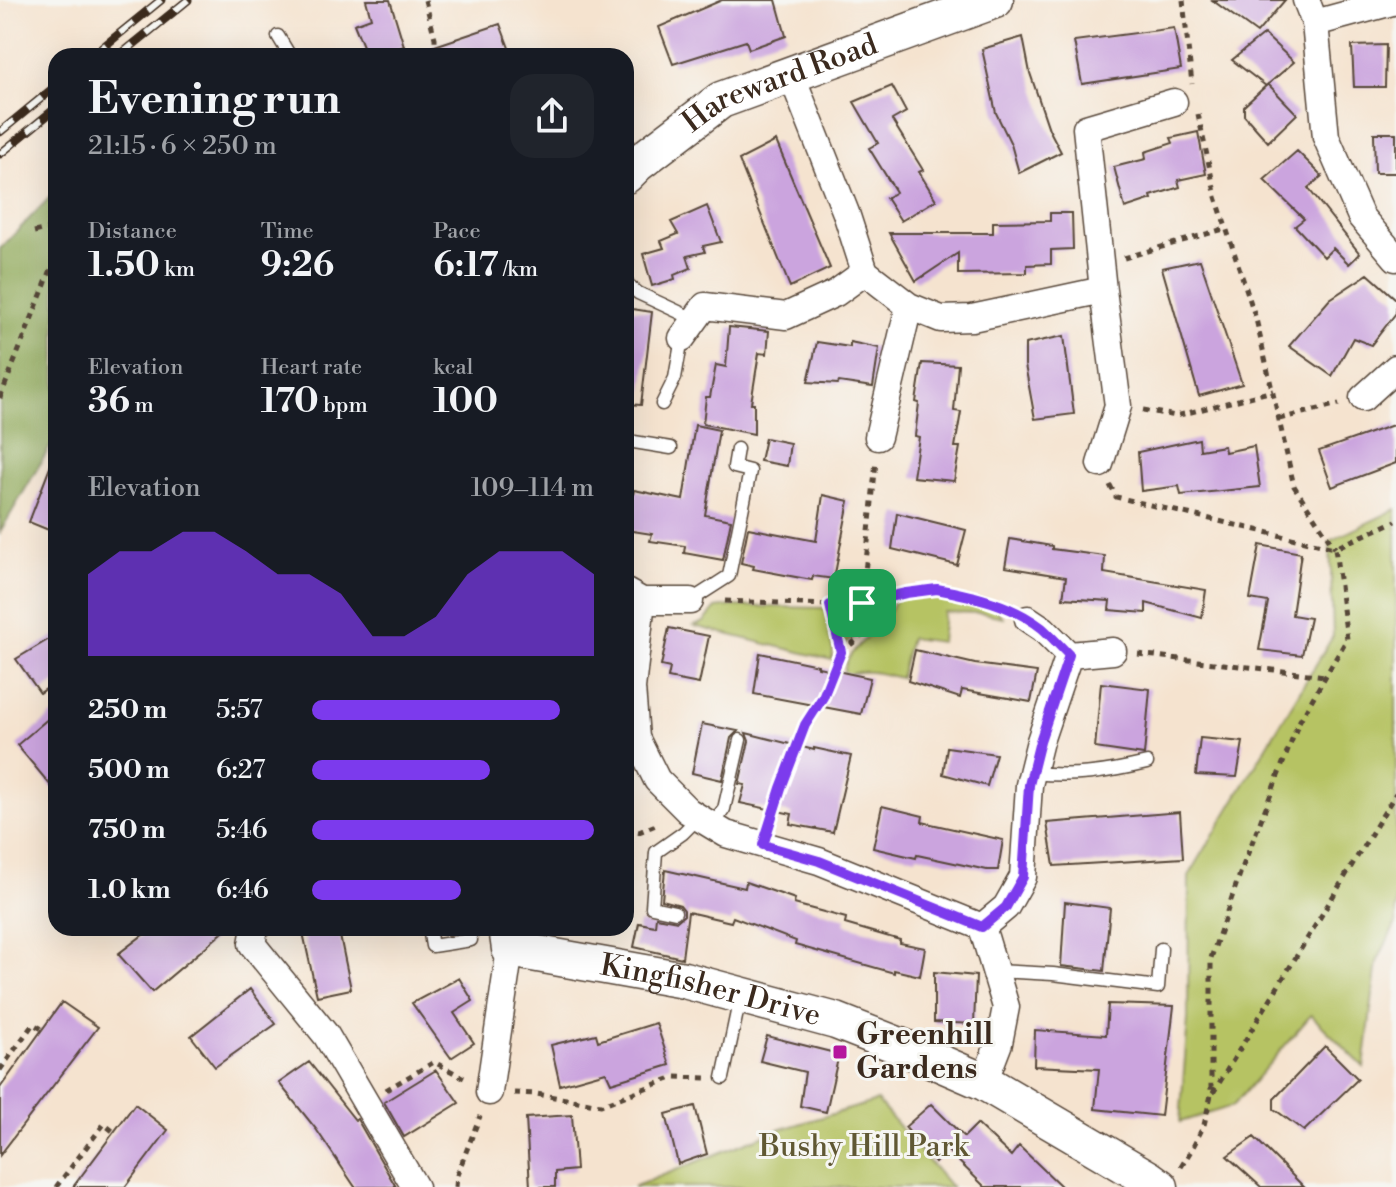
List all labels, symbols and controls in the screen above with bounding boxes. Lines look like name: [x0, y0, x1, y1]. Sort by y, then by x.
street label: Hareward Road: [675, 26, 883, 141]
text: Evening run: [88, 72, 341, 127]
button: share: [510, 74, 594, 158]
text: 21:15 · 6 × 250 m: [88, 130, 277, 162]
text: Distance: [88, 218, 177, 245]
text: Time: [261, 218, 314, 245]
text: Pace: [433, 218, 481, 245]
text: 1.50: [88, 245, 160, 287]
text: 9:26: [261, 245, 334, 287]
text: 6:17: [433, 245, 499, 287]
text: km: [160, 256, 195, 283]
text: /km: [499, 256, 538, 283]
text: Elevation: [88, 354, 183, 381]
text: Heart rate: [261, 354, 362, 381]
text: kcal: [433, 354, 473, 381]
text: 36: [88, 381, 130, 423]
text: 170: [261, 381, 319, 423]
text: 100: [433, 381, 498, 423]
text: m: [130, 392, 154, 419]
text: bpm: [319, 392, 368, 419]
text: Elevation: [88, 472, 201, 504]
text: 109–114 m: [471, 472, 594, 504]
pin: [828, 569, 896, 637]
icon: arrive: [840, 581, 884, 625]
text: 250 m: [88, 694, 167, 726]
text: 5:57: [216, 694, 263, 726]
text: 500 m: [88, 754, 170, 786]
text: 6:27: [216, 754, 265, 786]
text: 750 m: [88, 814, 166, 846]
text: 5:46: [216, 814, 267, 846]
text: 1.0 km: [88, 874, 171, 906]
text: 6:46: [216, 874, 269, 906]
street label: Kingfisher Drive: [597, 946, 825, 1035]
place label: Greenhill Gardens: [856, 1016, 993, 1088]
marker: Greenhill Gardens: [831, 1043, 849, 1061]
park label: Bushy Hill Park: [758, 1128, 970, 1166]

